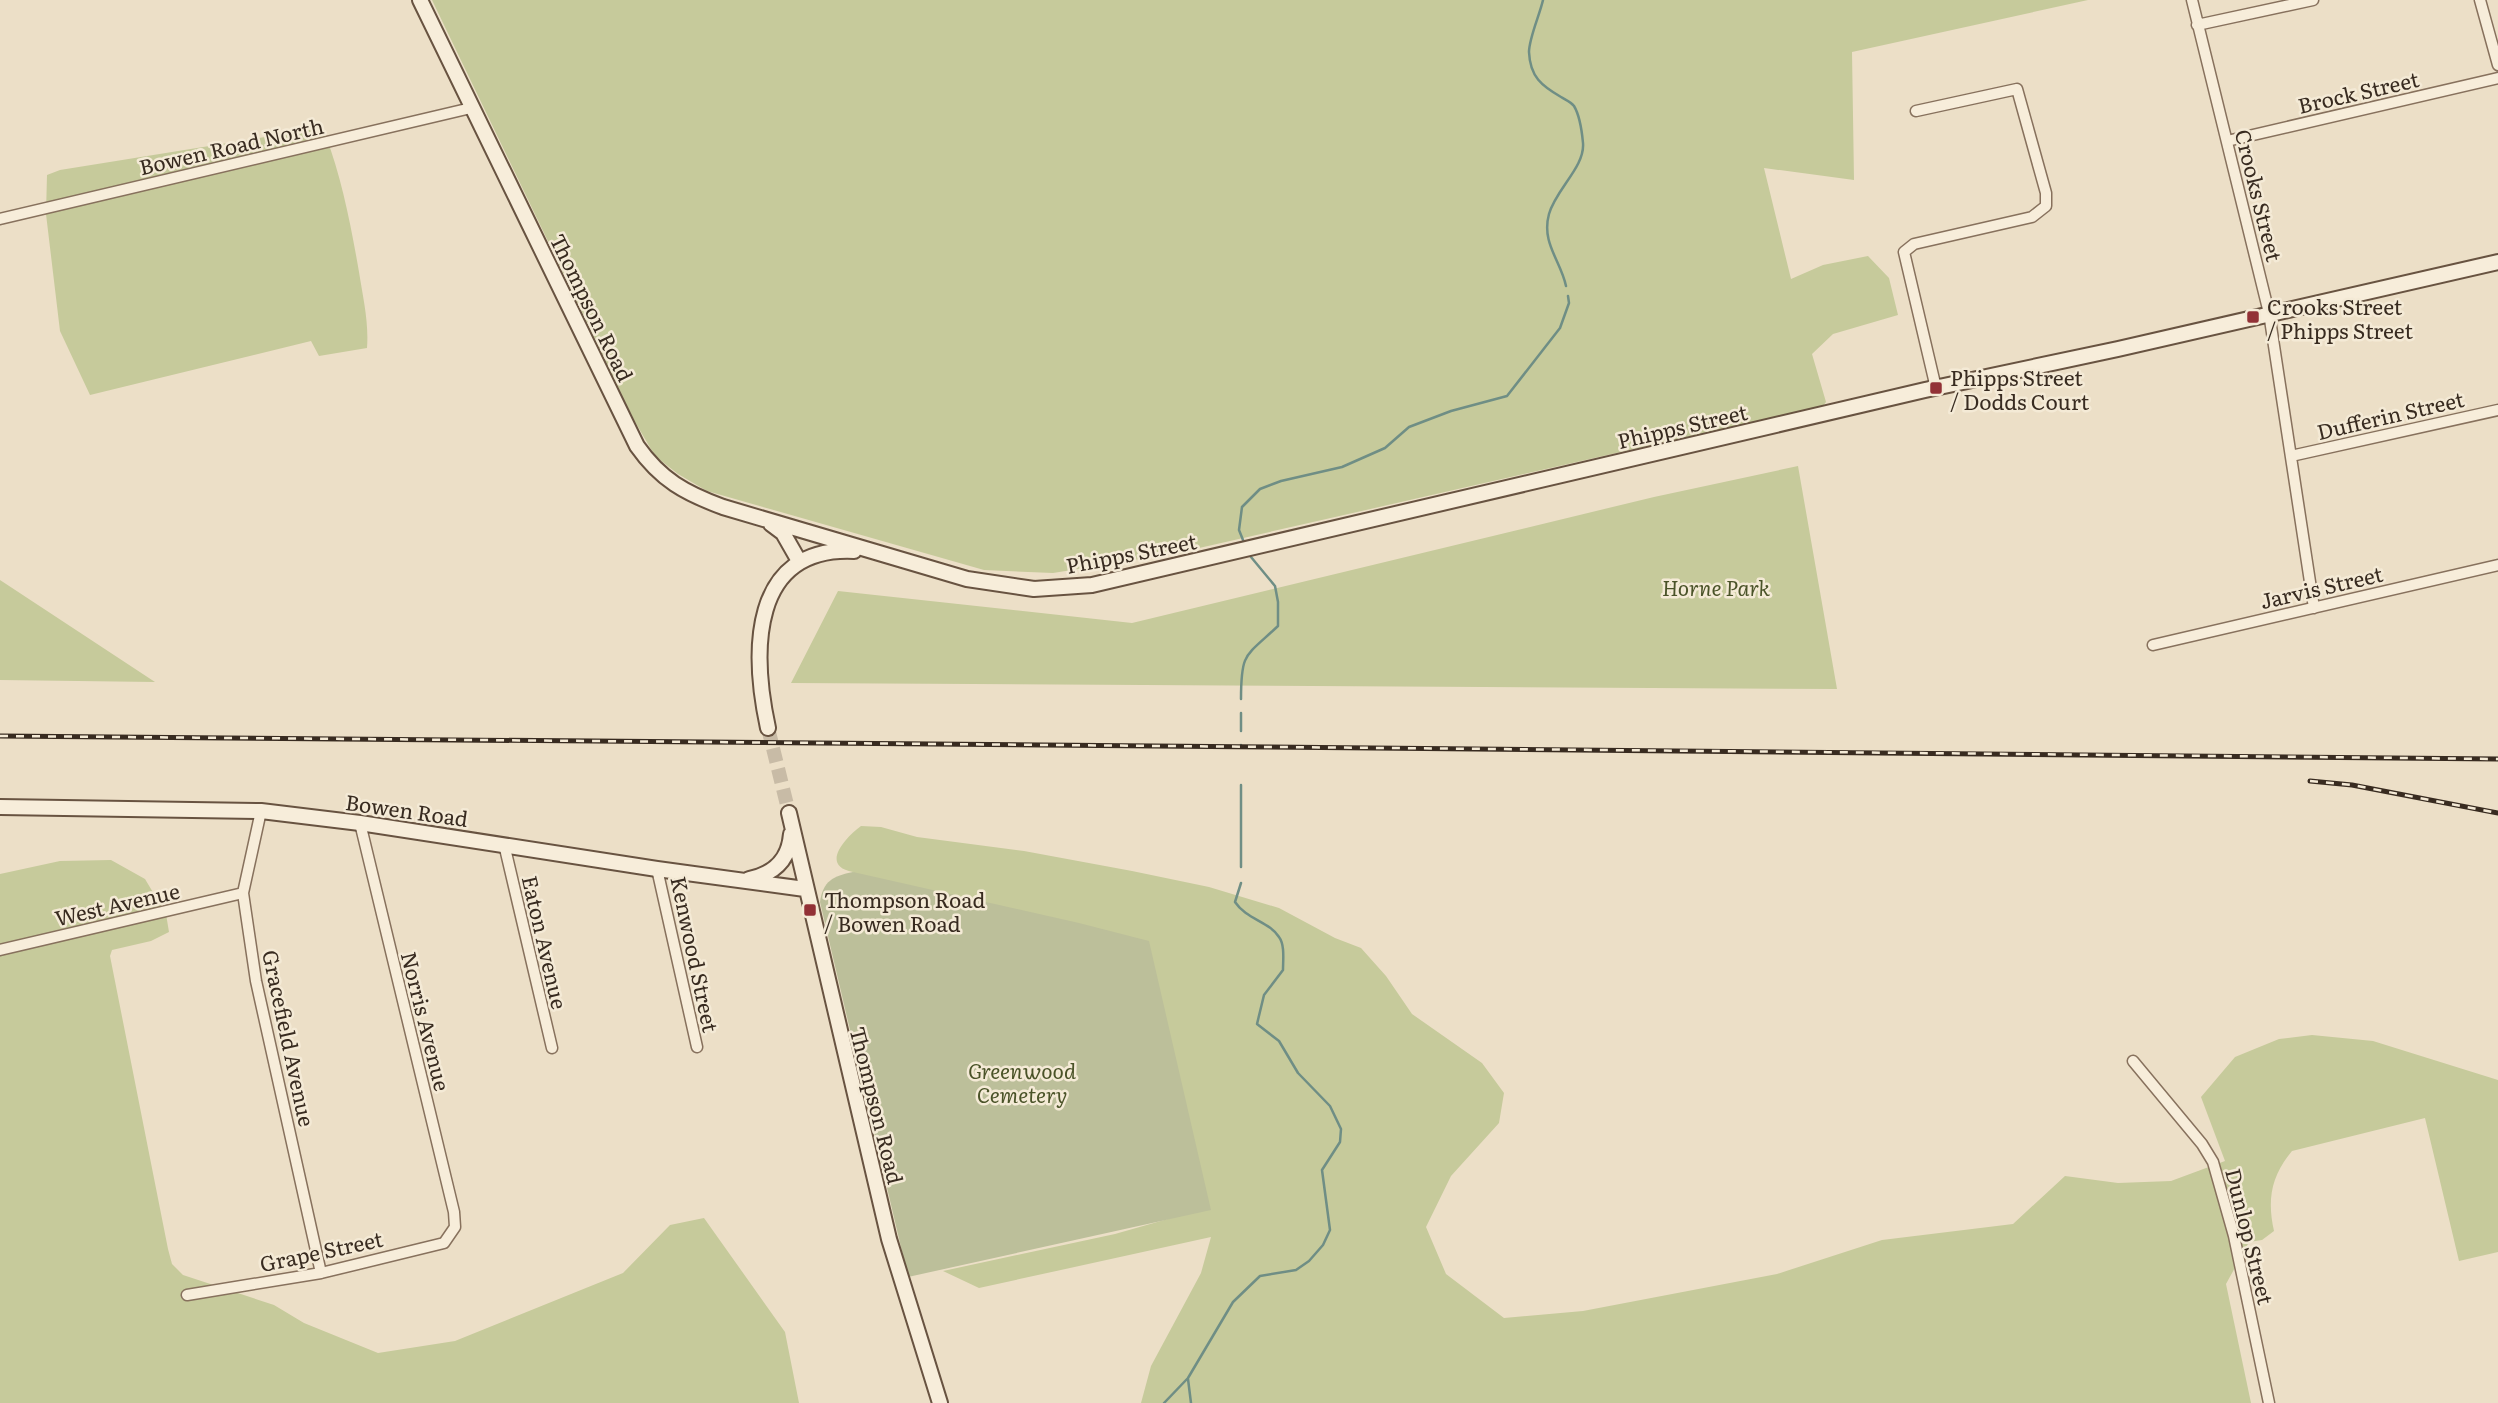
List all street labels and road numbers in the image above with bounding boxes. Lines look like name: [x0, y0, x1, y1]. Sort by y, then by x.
street label: Brock Street: [2294, 62, 2422, 120]
street label: Bowen Road North: [136, 109, 326, 181]
street label: Crooks Street: [2229, 126, 2292, 265]
street label: Thompson Road: [544, 228, 642, 386]
street label: Dufferin Street: [2313, 382, 2467, 446]
street label: Phipps Street: [1614, 395, 1751, 455]
street label: Phipps Street: [1063, 524, 1200, 580]
street label: Jarvis Street: [2257, 557, 2386, 615]
street label: Bowen Road: [344, 785, 470, 833]
street label: Eaton Avenue: [516, 872, 576, 1012]
street label: Kenwood Street: [664, 873, 728, 1035]
street label: West Avenue: [51, 874, 183, 932]
street label: Gracefield Avenue: [256, 947, 324, 1129]
street label: Norris Avenue: [395, 948, 459, 1094]
street label: Thompson Road: [843, 1023, 913, 1187]
street label: Dunlop Street: [2219, 1165, 2283, 1308]
street label: Grape Street: [257, 1222, 386, 1278]

